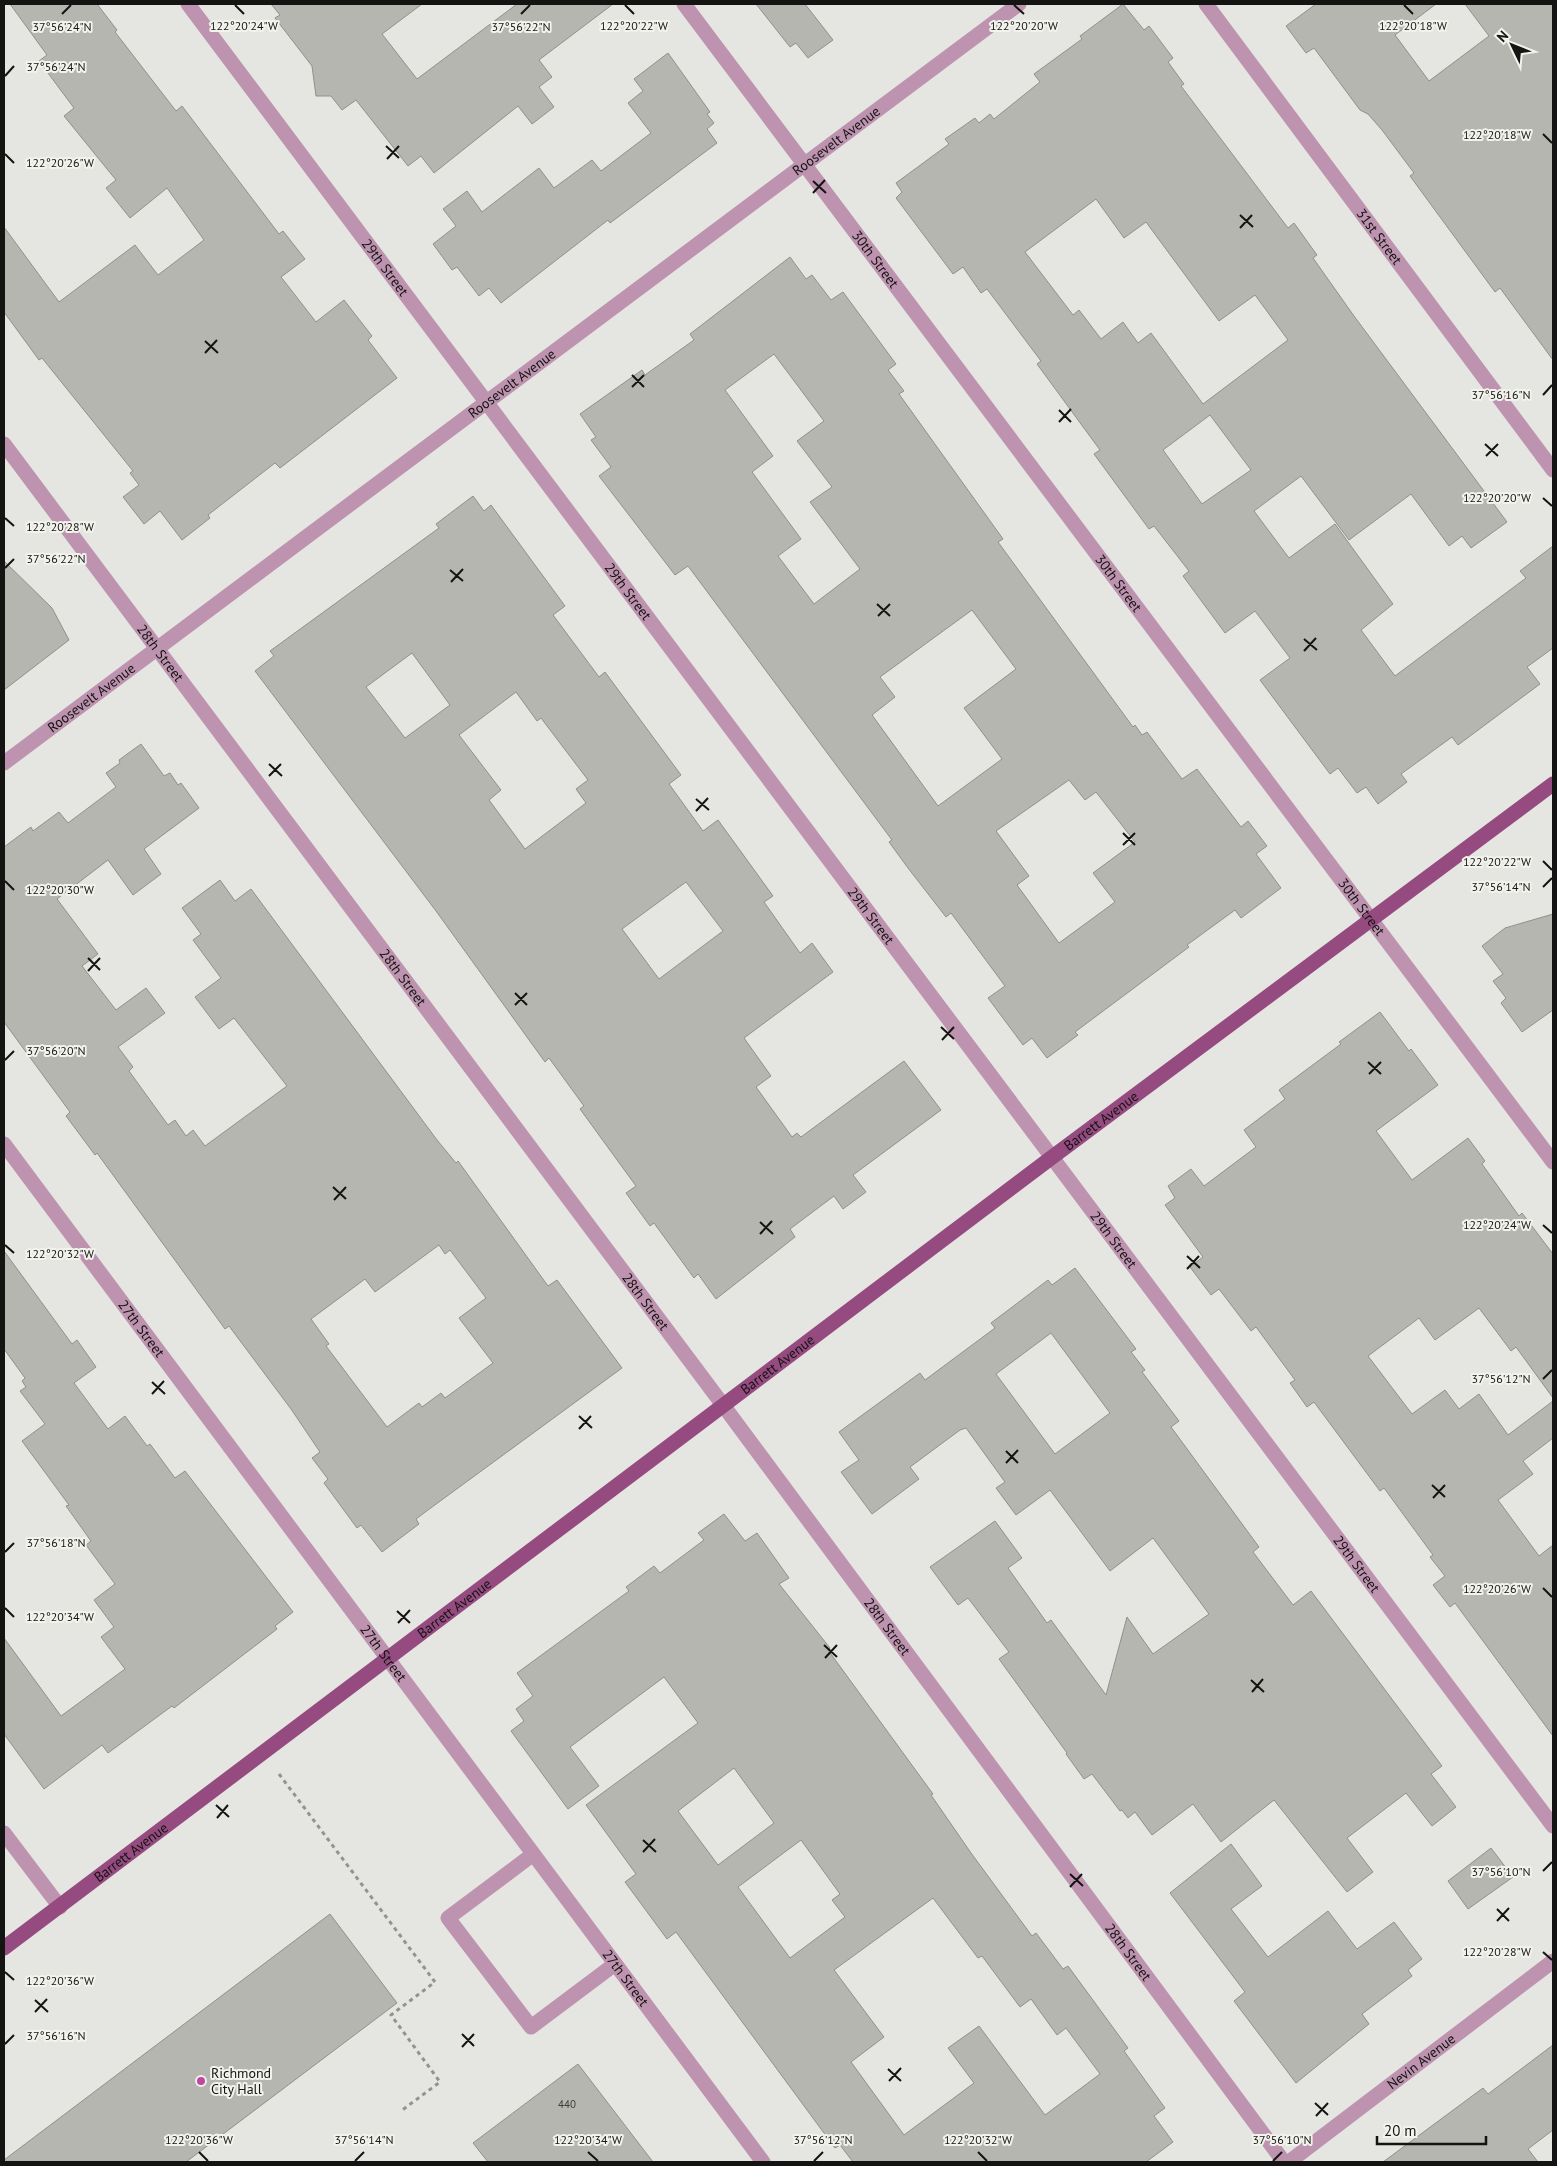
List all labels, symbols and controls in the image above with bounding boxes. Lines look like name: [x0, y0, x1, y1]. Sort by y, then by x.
text: 122°20'24"W: [210, 18, 278, 33]
text: 122°20'22"W: [600, 18, 668, 33]
text: 122°20'20"W: [990, 18, 1058, 33]
text: 122°20'18"W: [1379, 18, 1447, 33]
text: 37°56'24"N: [32, 19, 92, 34]
text: 37°56'22"N: [491, 19, 551, 34]
north arrow: [1487, 20, 1537, 70]
text: N: [1493, 27, 1512, 46]
text: 37°56'24"N: [26, 59, 86, 74]
street label: Roosevelt Avenue: [789, 102, 884, 179]
text: 122°20'18"W: [1463, 127, 1531, 142]
text: 122°20'26"W: [26, 155, 94, 170]
street label: 31st Street: [1352, 205, 1406, 268]
street label: 30th Street: [848, 227, 903, 292]
street label: 29th Street: [358, 235, 413, 300]
street label: Roosevelt Avenue: [464, 345, 559, 422]
text: 37°56'16"N: [1471, 387, 1531, 402]
text: 122°20'20"W: [1463, 490, 1531, 505]
text: 122°20'28"W: [26, 519, 94, 534]
text: 37°56'22"N: [26, 551, 86, 566]
street label: 30th Street: [1091, 551, 1146, 616]
street label: 29th Street: [601, 559, 656, 624]
street label: 28th Street: [133, 621, 188, 685]
street label: Roosevelt Avenue: [44, 659, 139, 736]
text: 122°20'22"W: [1463, 854, 1531, 869]
street label: 30th Street: [1334, 875, 1389, 940]
text: 37°56'14"N: [1471, 879, 1531, 894]
text: 122°20'30"W: [26, 882, 94, 897]
street label: 29th Street: [844, 883, 898, 948]
street label: 28th Street: [376, 945, 430, 1010]
text: 37°56'20"N: [26, 1043, 86, 1058]
street label: Barrett Avenue: [1060, 1087, 1142, 1154]
street label: 29th Street: [1086, 1207, 1141, 1272]
text: 122°20'24"W: [1463, 1217, 1531, 1232]
text: 122°20'32"W: [26, 1246, 94, 1261]
street label: 28th Street: [618, 1269, 673, 1334]
street label: 27th Street: [114, 1296, 169, 1361]
street label: Barrett Avenue: [737, 1331, 818, 1398]
text: 37°56'12"N: [1471, 1371, 1531, 1386]
street label: 29th Street: [1329, 1532, 1384, 1596]
text: 37°56'18"N: [26, 1535, 86, 1550]
street label: Barrett Avenue: [414, 1574, 495, 1642]
text: 122°20'26"W: [1463, 1581, 1531, 1596]
street label: 28th Street: [860, 1594, 915, 1659]
text: 122°20'34"W: [26, 1609, 94, 1624]
street label: 27th Street: [356, 1621, 411, 1685]
street label: Barrett Avenue: [90, 1818, 172, 1886]
text: 37°56'10"N: [1471, 1864, 1531, 1879]
street label: 28th Street: [1101, 1920, 1156, 1985]
text: 122°20'28"W: [1463, 1944, 1531, 1959]
street label: 27th Street: [598, 1946, 653, 2010]
text: 122°20'36"W: [26, 1973, 94, 1988]
text: 37°56'16"N: [26, 2028, 86, 2043]
street label: Nevin Avenue: [1383, 2030, 1459, 2093]
place label: Richmond City Hall: [211, 2064, 271, 2098]
marker: Richmond City Hall: [195, 2075, 207, 2087]
house number: 440: [558, 2097, 576, 2111]
scale bar: [1377, 2114, 1486, 2146]
text: 20 m: [1384, 2121, 1417, 2140]
text: 122°20'36"W: [165, 2132, 233, 2147]
text: 37°56'14"N: [334, 2132, 394, 2147]
text: 122°20'34"W: [554, 2132, 622, 2147]
text: 37°56'12"N: [793, 2132, 853, 2147]
text: 122°20'32"W: [944, 2132, 1012, 2147]
text: 37°56'10"N: [1252, 2132, 1312, 2147]

